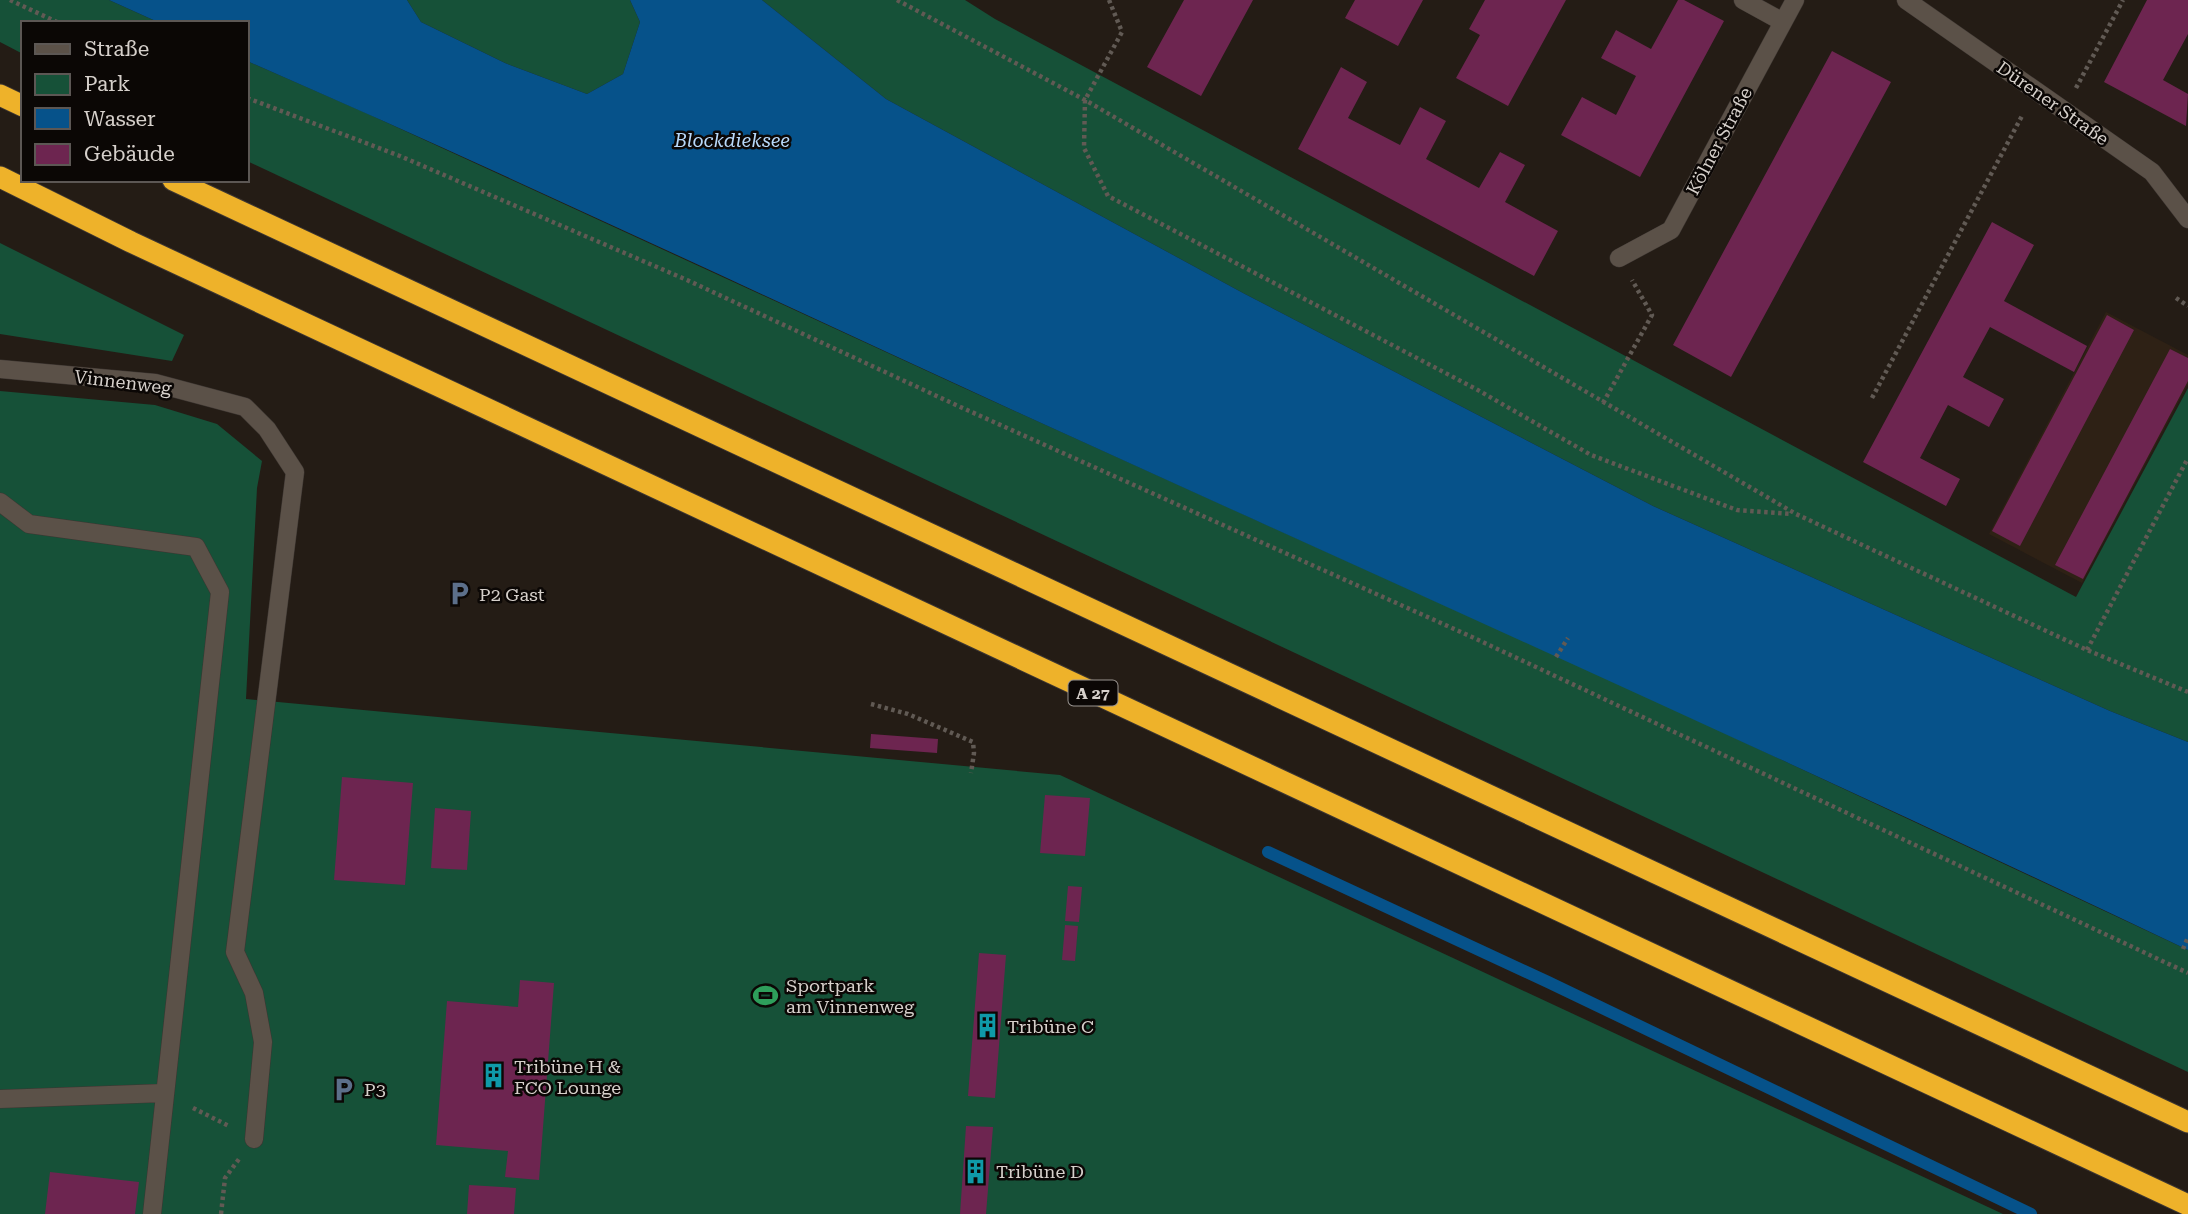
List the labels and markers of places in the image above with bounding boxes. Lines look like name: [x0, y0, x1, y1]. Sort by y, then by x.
parking icon: P2 Gast: [445, 580, 473, 608]
place label: P2 Gast: [479, 584, 545, 605]
place label: Sportpark am Vinnenweg: [786, 975, 915, 1017]
sports icon: Sportpark am Vinnenweg: [752, 981, 780, 1009]
building icon: Tribüne C: [973, 1012, 1001, 1040]
place label: Tribüne C: [1007, 1016, 1094, 1037]
place label: Tribüne H & FCO Lounge: [514, 1056, 621, 1098]
building icon: Tribüne H & FCO Lounge: [480, 1062, 508, 1090]
parking icon: P3: [330, 1075, 358, 1103]
place label: P3: [364, 1079, 386, 1100]
building icon: Tribüne D: [962, 1157, 990, 1185]
place label: Tribüne D: [996, 1161, 1084, 1182]

